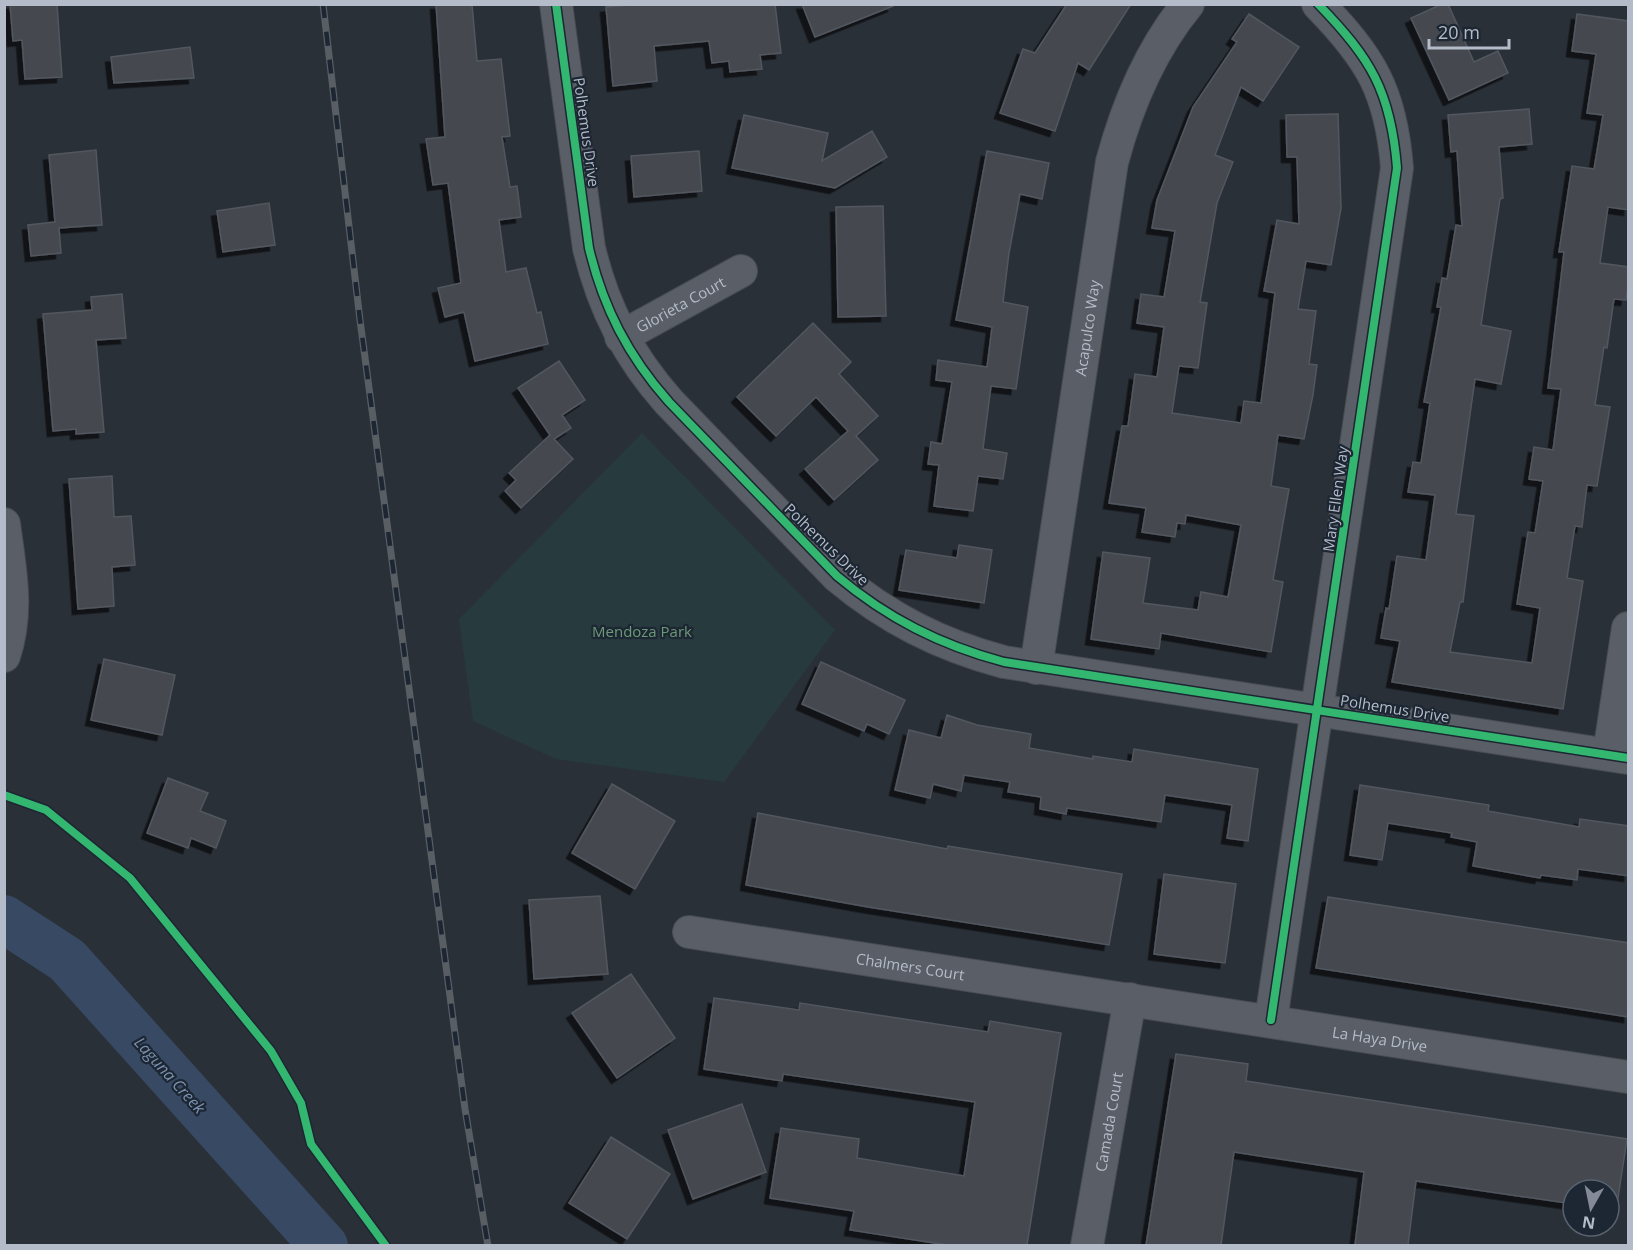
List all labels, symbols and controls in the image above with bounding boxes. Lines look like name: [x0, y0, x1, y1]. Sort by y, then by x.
scale bar: [1429, 12, 1508, 50]
text: 20 m: [1438, 20, 1480, 44]
street label: Polhemus Drive: [569, 76, 605, 188]
street label: Glorieta Court: [632, 272, 729, 337]
street label: Acapulco Way: [1070, 278, 1104, 377]
street label: Mary Ellen Way: [1318, 444, 1352, 553]
street label: Polhemus Drive: [780, 498, 874, 590]
park label: Mendoza Park: [592, 621, 692, 641]
street label: Polhemus Drive: [1339, 689, 1451, 727]
street label: Chalmers Court: [855, 948, 966, 984]
street label: La Haya Drive: [1331, 1021, 1429, 1056]
water label: Laguna Creek: [130, 1032, 211, 1119]
street label: Camada Court: [1090, 1071, 1127, 1173]
north arrow: [1561, 1178, 1621, 1238]
text: N: [1581, 1211, 1597, 1235]

